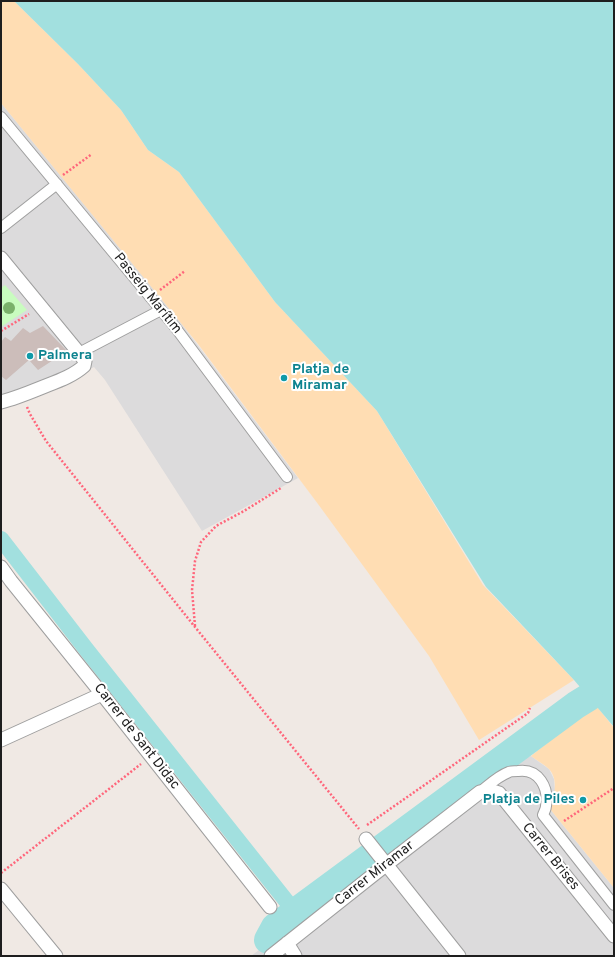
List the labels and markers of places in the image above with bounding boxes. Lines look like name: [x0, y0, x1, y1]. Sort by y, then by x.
place label: Palmera: [38, 348, 92, 364]
marker: Palmera: [25, 351, 35, 361]
place label: Platja de Miramar: [292, 362, 349, 394]
marker: Platja de Miramar: [279, 373, 289, 383]
place label: Platja de Piles: [483, 792, 575, 808]
marker: Platja de Piles: [578, 795, 588, 805]

